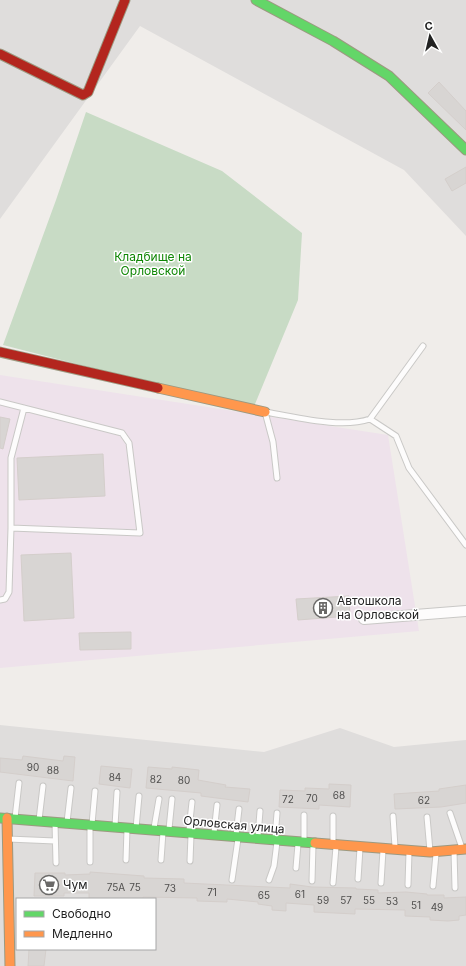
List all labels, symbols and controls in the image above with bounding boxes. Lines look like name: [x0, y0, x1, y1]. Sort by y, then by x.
north arrow: [410, 16, 450, 56]
text: С: [424, 19, 434, 34]
park label: Кладбище на Орловской: [114, 249, 192, 278]
place label: Автошкола на Орловской: [337, 593, 419, 622]
building icon: Автошкола на Орловской: [312, 597, 334, 619]
house number: 90: [27, 761, 39, 773]
house number: 88: [47, 764, 59, 776]
house number: 84: [109, 771, 121, 783]
house number: 82: [150, 773, 162, 785]
house number: 80: [178, 774, 190, 786]
house number: 68: [333, 789, 345, 801]
house number: 70: [306, 792, 318, 804]
house number: 72: [282, 793, 294, 805]
house number: 62: [418, 794, 430, 806]
street label: Орловская улица: [183, 813, 285, 836]
supermarket icon: Чум: [38, 874, 60, 896]
place label: Чум: [63, 877, 87, 892]
house number: 75А: [107, 881, 125, 893]
house number: 75: [129, 881, 141, 893]
house number: 73: [164, 882, 176, 894]
house number: 71: [207, 886, 217, 898]
house number: 61: [295, 888, 305, 900]
house number: 65: [258, 889, 270, 901]
house number: 59: [317, 894, 329, 906]
house number: 57: [340, 894, 352, 906]
house number: 55: [363, 894, 375, 906]
house number: 53: [386, 895, 398, 907]
legend: [16, 898, 156, 950]
house number: 51: [411, 899, 421, 911]
house number: 49: [431, 901, 443, 913]
text: Свободно: [52, 906, 111, 921]
text: Медленно: [52, 926, 113, 941]

